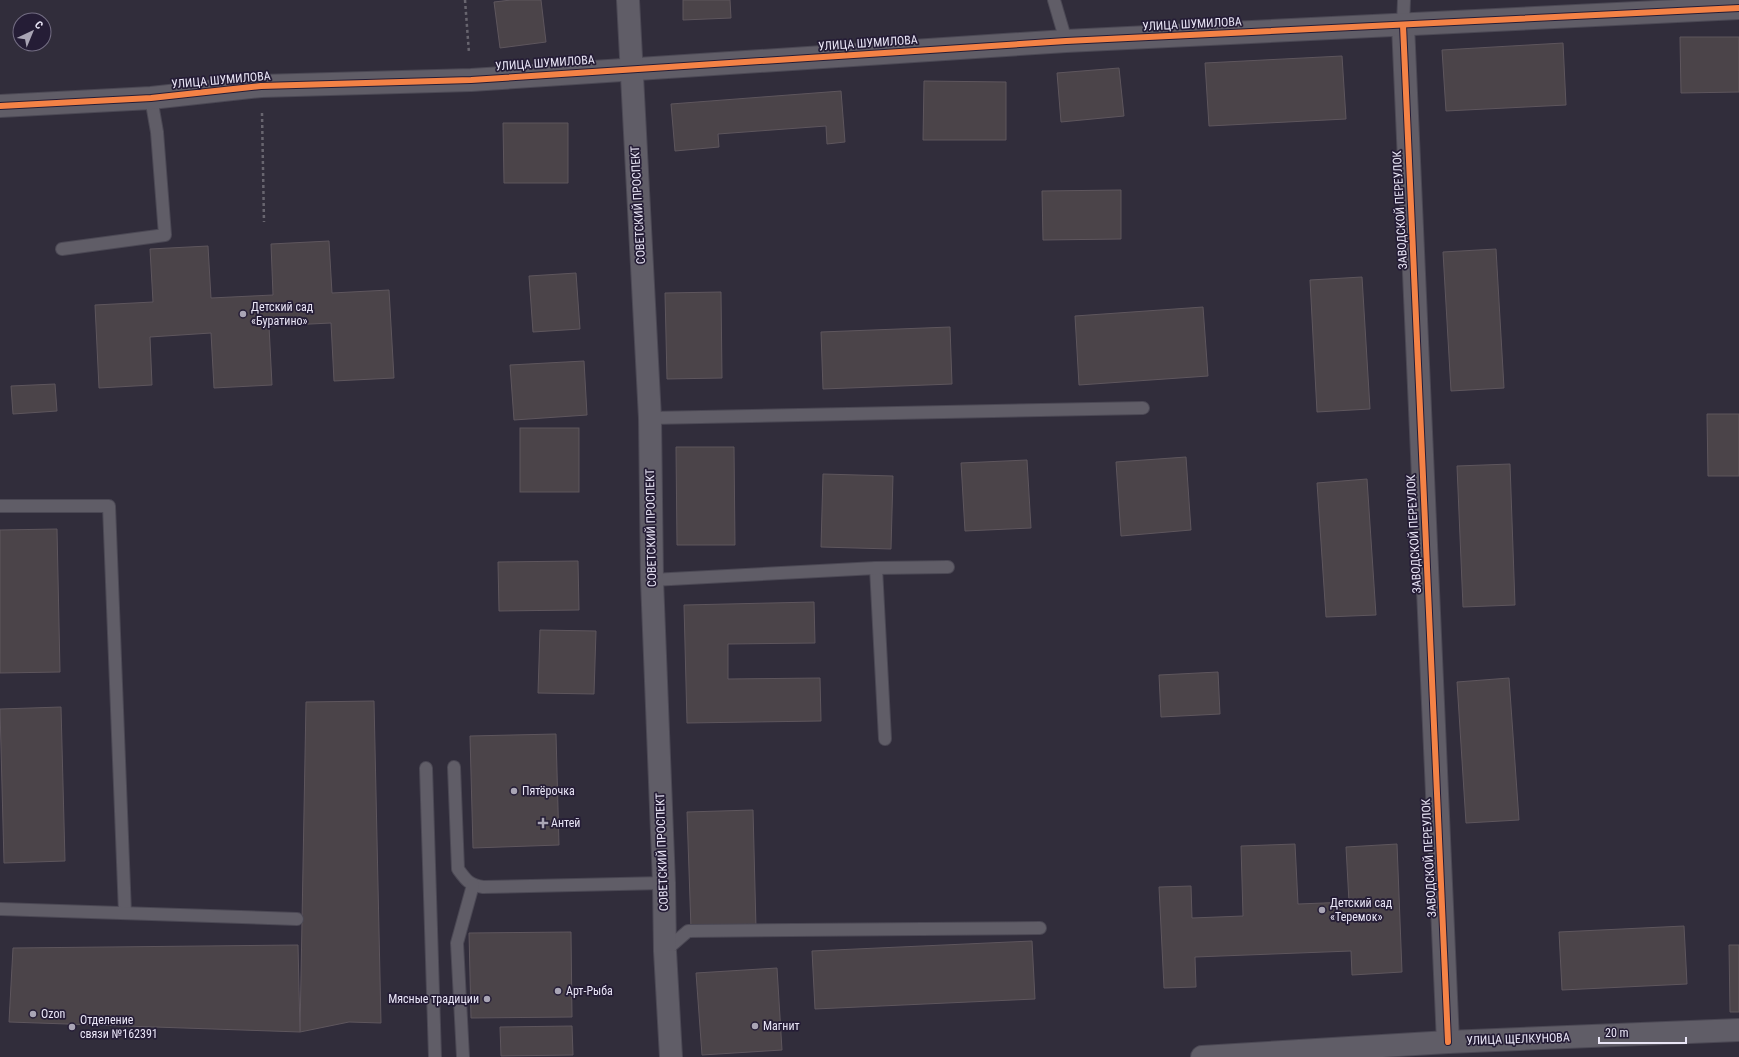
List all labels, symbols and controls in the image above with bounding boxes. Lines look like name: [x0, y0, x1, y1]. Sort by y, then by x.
north arrow: [12, 12, 52, 52]
street label: УЛИЦА ШУМИЛОВА: [1142, 14, 1242, 34]
text: С: [32, 18, 45, 32]
street label: УЛИЦА ШУМИЛОВА: [818, 33, 918, 53]
street label: УЛИЦА ШУМИЛОВА: [495, 53, 595, 73]
street label: УЛИЦА ШУМИЛОВА: [171, 69, 271, 91]
street label: СОВЕТСКИЙ ПРОСПЕКТ: [627, 146, 648, 265]
street label: ЗАВОДСКОЙ ПЕРЕУЛОК: [1389, 150, 1410, 270]
place label: Детский сад «Буратино»: [251, 300, 314, 328]
marker: Детский сад «Буратино»: [238, 309, 248, 319]
street label: СОВЕТСКИЙ ПРОСПЕКТ: [642, 469, 659, 587]
street label: ЗАВОДСКОЙ ПЕРЕУЛОК: [1403, 474, 1424, 594]
place label: Пятёрочка: [522, 784, 575, 798]
marker: Пятёрочка: [509, 786, 519, 796]
street label: СОВЕТСКИЙ ПРОСПЕКТ: [652, 793, 671, 911]
street label: ЗАВОДСКОЙ ПЕРЕУЛОК: [1418, 798, 1439, 918]
place label: Антей: [551, 816, 580, 830]
marker: Антей: [538, 818, 548, 828]
place label: Детский сад «Теремок»: [1330, 896, 1393, 924]
marker: Детский сад «Теремок»: [1317, 905, 1327, 915]
place label: Арт-Рыба: [566, 984, 613, 998]
marker: Арт-Рыба: [553, 986, 563, 996]
place label: Мясные традиции: [388, 992, 479, 1006]
marker: Мясные традиции: [482, 994, 492, 1004]
place label: Ozon: [41, 1007, 65, 1021]
marker: Ozon: [28, 1009, 38, 1019]
place label: Отделение связи №162391: [80, 1013, 158, 1041]
place label: Магнит: [763, 1019, 800, 1033]
scale bar: [1599, 1019, 1686, 1045]
marker: Магнит: [750, 1021, 760, 1031]
marker: Отделение связи №162391: [67, 1022, 77, 1032]
text: 20 m: [1605, 1026, 1629, 1040]
street label: УЛИЦА ЩЕЛКУНОВА: [1466, 1030, 1570, 1048]

